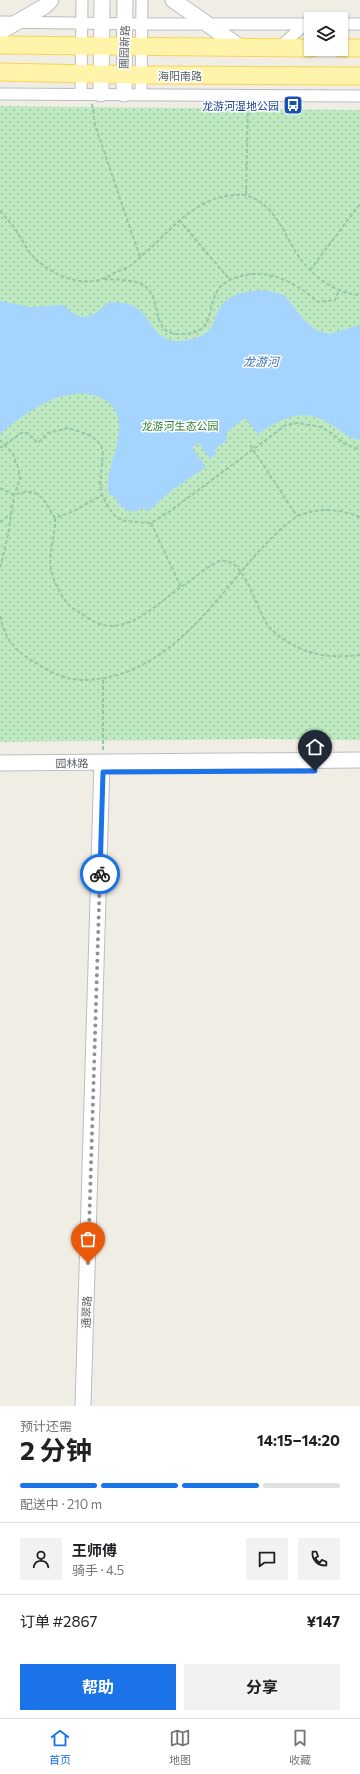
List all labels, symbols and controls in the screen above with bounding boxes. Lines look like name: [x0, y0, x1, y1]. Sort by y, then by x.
map controls: [304, 12, 348, 56]
button: layers: [304, 12, 348, 56]
street label: 圃园新路: [117, 25, 131, 69]
street label: 海阳南路: [158, 69, 202, 82]
bus stop icon: 龙游河湿地公园: [282, 94, 304, 116]
place label: 龙游河湿地公园: [202, 99, 279, 112]
water label: 龙游河: [243, 354, 281, 368]
park label: 龙游河生态公园: [142, 419, 219, 432]
pin: [298, 730, 332, 771]
icon: home: [304, 736, 326, 758]
street label: 园林路: [55, 756, 89, 770]
courier: [80, 854, 120, 894]
icon: bike: [89, 863, 111, 885]
pin: [71, 1222, 105, 1263]
icon: bag: [77, 1228, 99, 1250]
street label: 通翠路: [79, 1295, 93, 1329]
text: 预计还需: [20, 1418, 72, 1434]
text: 14:15–14:20: [257, 1431, 340, 1449]
text: 2 分钟: [20, 1434, 92, 1465]
text: 配送中 · 210 m: [20, 1496, 102, 1512]
button: person: [20, 1538, 62, 1580]
button: chat: [246, 1538, 288, 1580]
button: phone: [298, 1538, 340, 1580]
text: 王师傅: [72, 1541, 117, 1559]
text: 骑手 · 4.5: [72, 1562, 124, 1578]
text: 订单 #2867: [20, 1612, 97, 1630]
text: ¥147: [306, 1612, 340, 1630]
button: 帮助: [20, 1664, 176, 1710]
button: 分享: [184, 1664, 340, 1710]
tab: 首页: [49, 1727, 71, 1767]
tab: 地图: [169, 1727, 191, 1767]
tab: 收藏: [289, 1727, 311, 1767]

